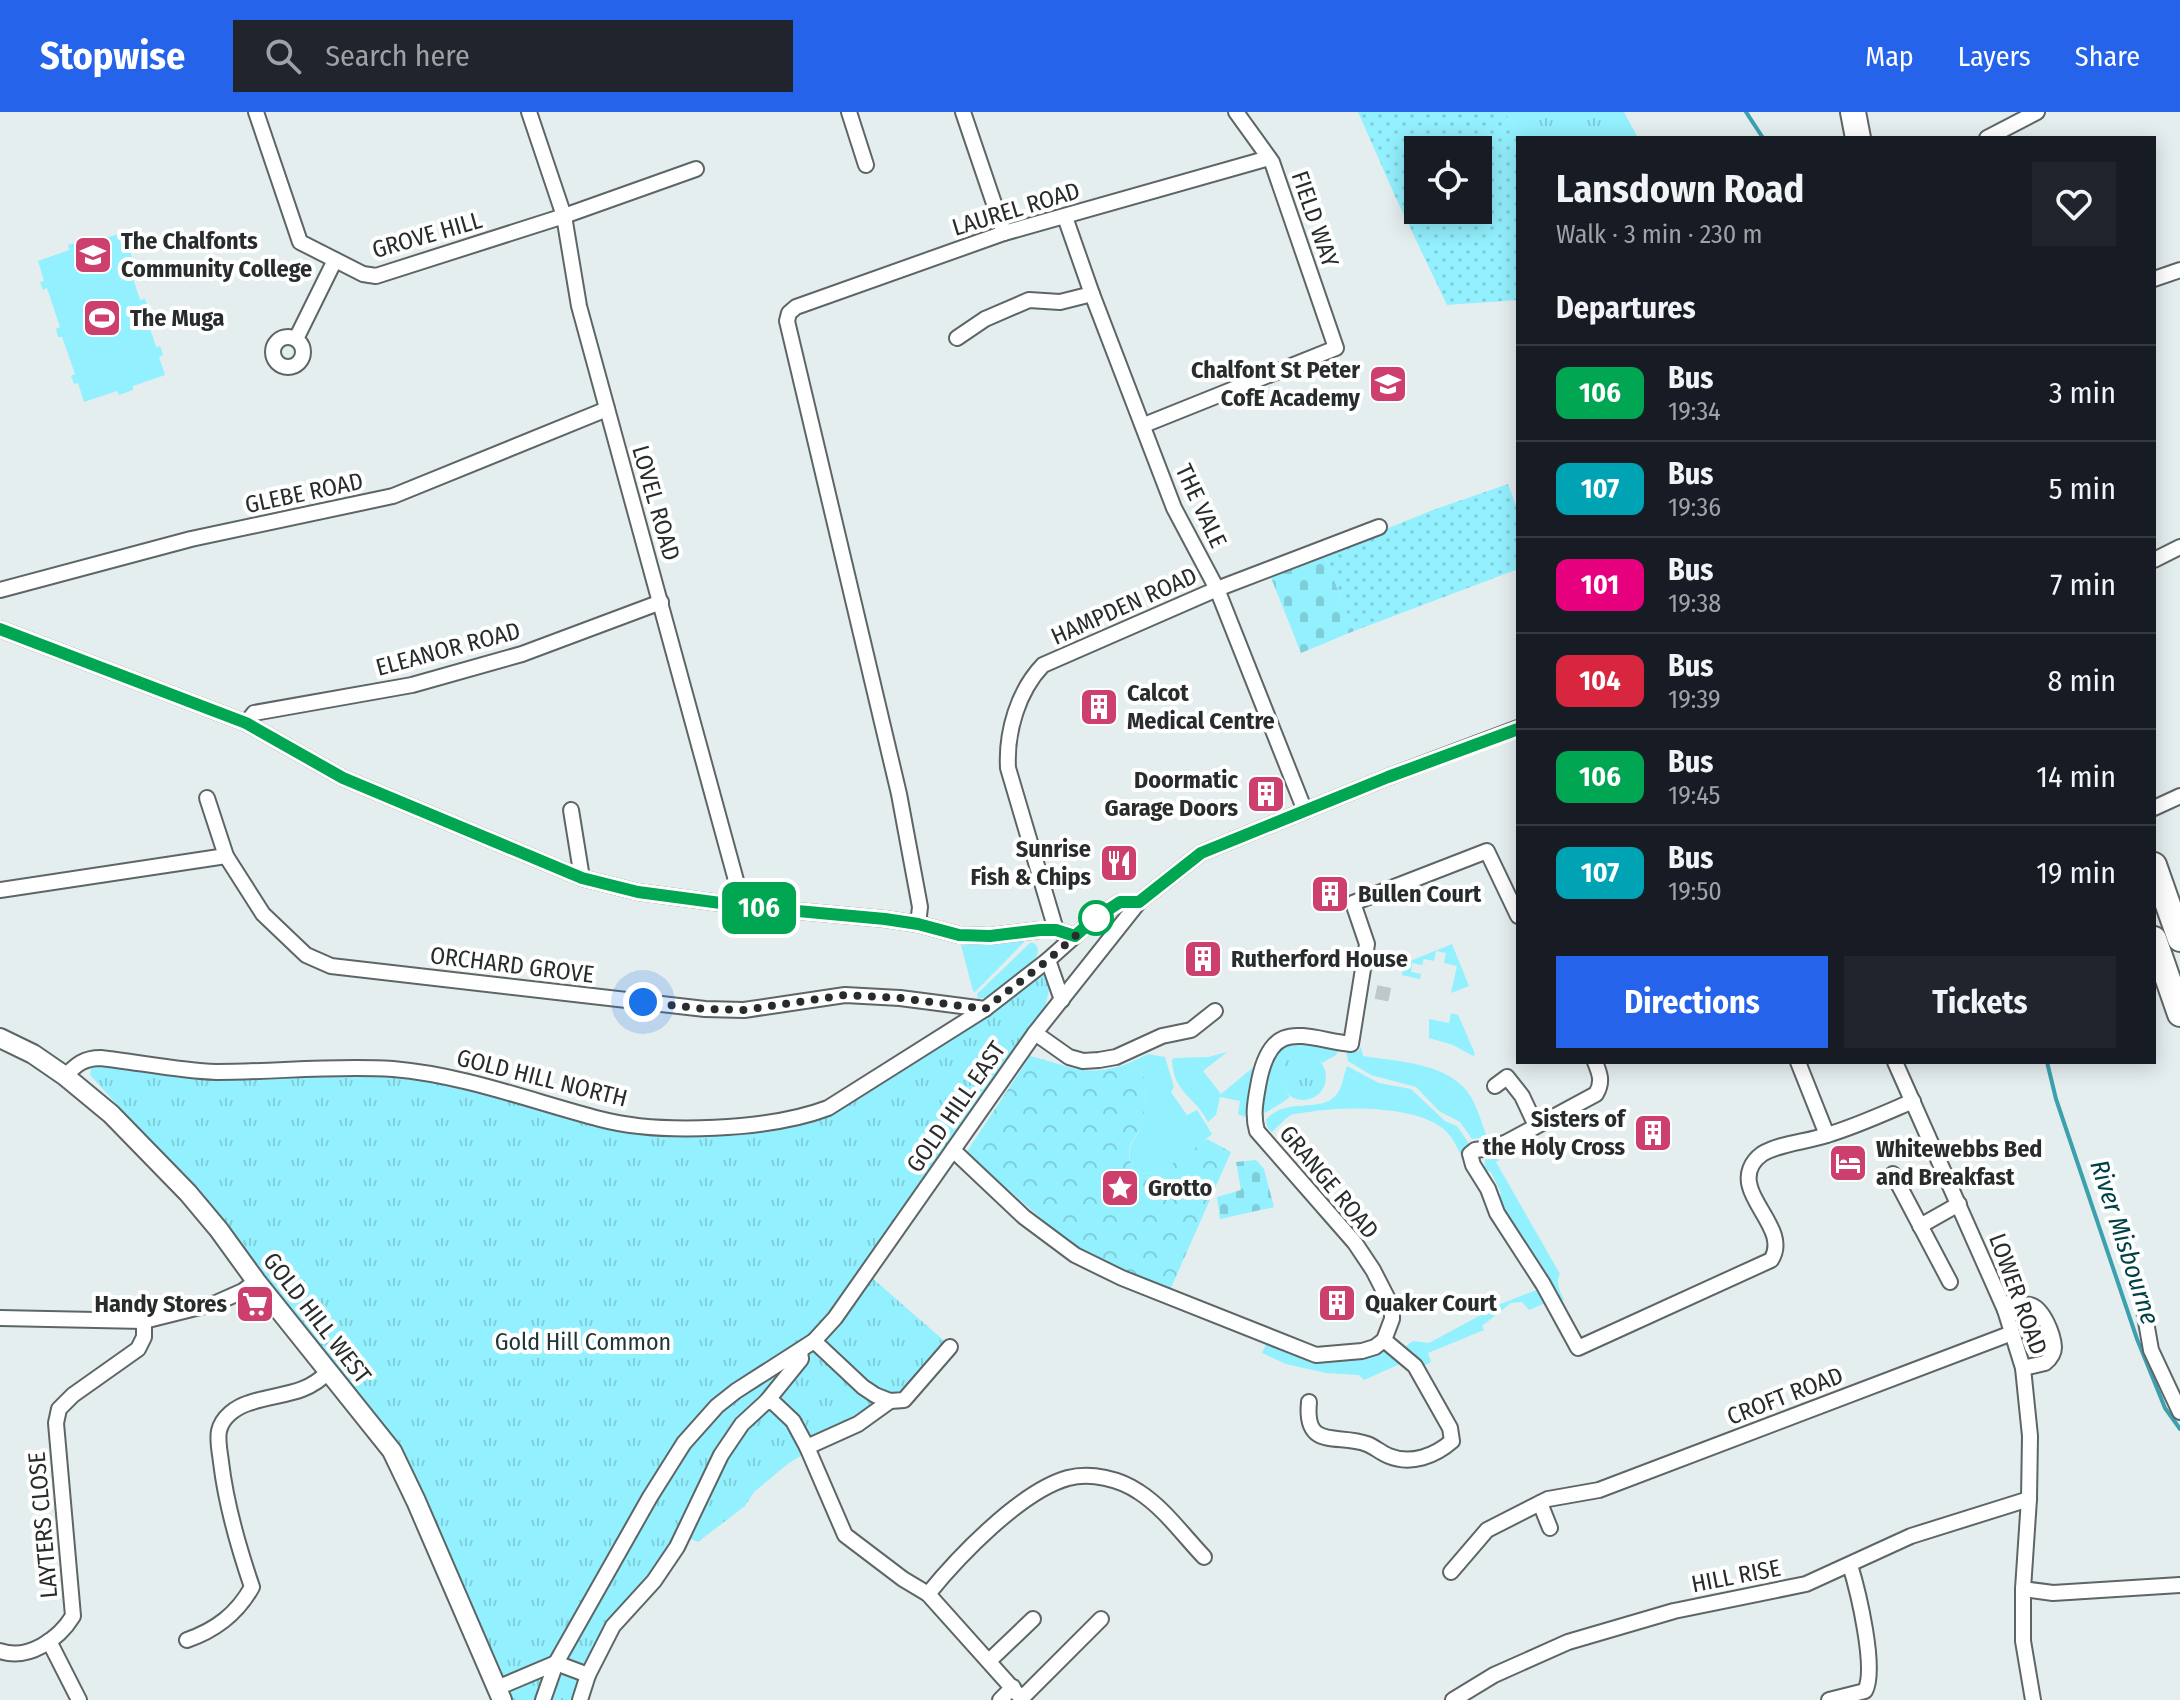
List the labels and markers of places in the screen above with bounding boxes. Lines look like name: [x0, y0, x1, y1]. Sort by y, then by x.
place label: The Chalfonts Community College: [121, 227, 312, 283]
school or university icon: The Chalfonts Community College: [72, 234, 114, 276]
sports icon: The Muga: [81, 297, 123, 339]
place label: The Muga: [130, 304, 225, 332]
place label: Chalfont St Peter CofE Academy: [1191, 356, 1361, 412]
school or university icon: Chalfont St Peter CofE Academy: [1367, 363, 1409, 405]
place label: Calcot Medical Centre: [1127, 679, 1275, 735]
building icon: Calcot Medical Centre: [1078, 686, 1120, 728]
place label: Doormatic Garage Doors: [1105, 766, 1239, 822]
building icon: Doormatic Garage Doors: [1245, 773, 1287, 815]
place label: Sunrise Fish & Chips: [970, 835, 1091, 891]
restaurant icon: Sunrise Fish & Chips: [1098, 842, 1140, 884]
building icon: Bullen Court: [1309, 873, 1351, 915]
place label: Bullen Court: [1358, 880, 1482, 908]
unlabelled marker: [1079, 901, 1113, 935]
building icon: Rutherford House: [1182, 938, 1224, 980]
place label: Rutherford House: [1231, 945, 1408, 973]
place label: Sisters of the Holy Cross: [1483, 1105, 1627, 1161]
building icon: Sisters of the Holy Cross: [1632, 1112, 1674, 1154]
place label: Whitewebbs Bed and Breakfast: [1876, 1135, 2042, 1191]
hotel icon: Whitewebbs Bed and Breakfast: [1827, 1142, 1869, 1184]
place icon: Grotto: [1099, 1167, 1141, 1209]
place label: Grotto: [1148, 1174, 1213, 1202]
building icon: Quaker Court: [1316, 1282, 1358, 1324]
supermarket icon: Handy Stores: [234, 1283, 276, 1325]
place label: Quaker Court: [1365, 1289, 1498, 1317]
place label: Handy Stores: [94, 1290, 227, 1318]

